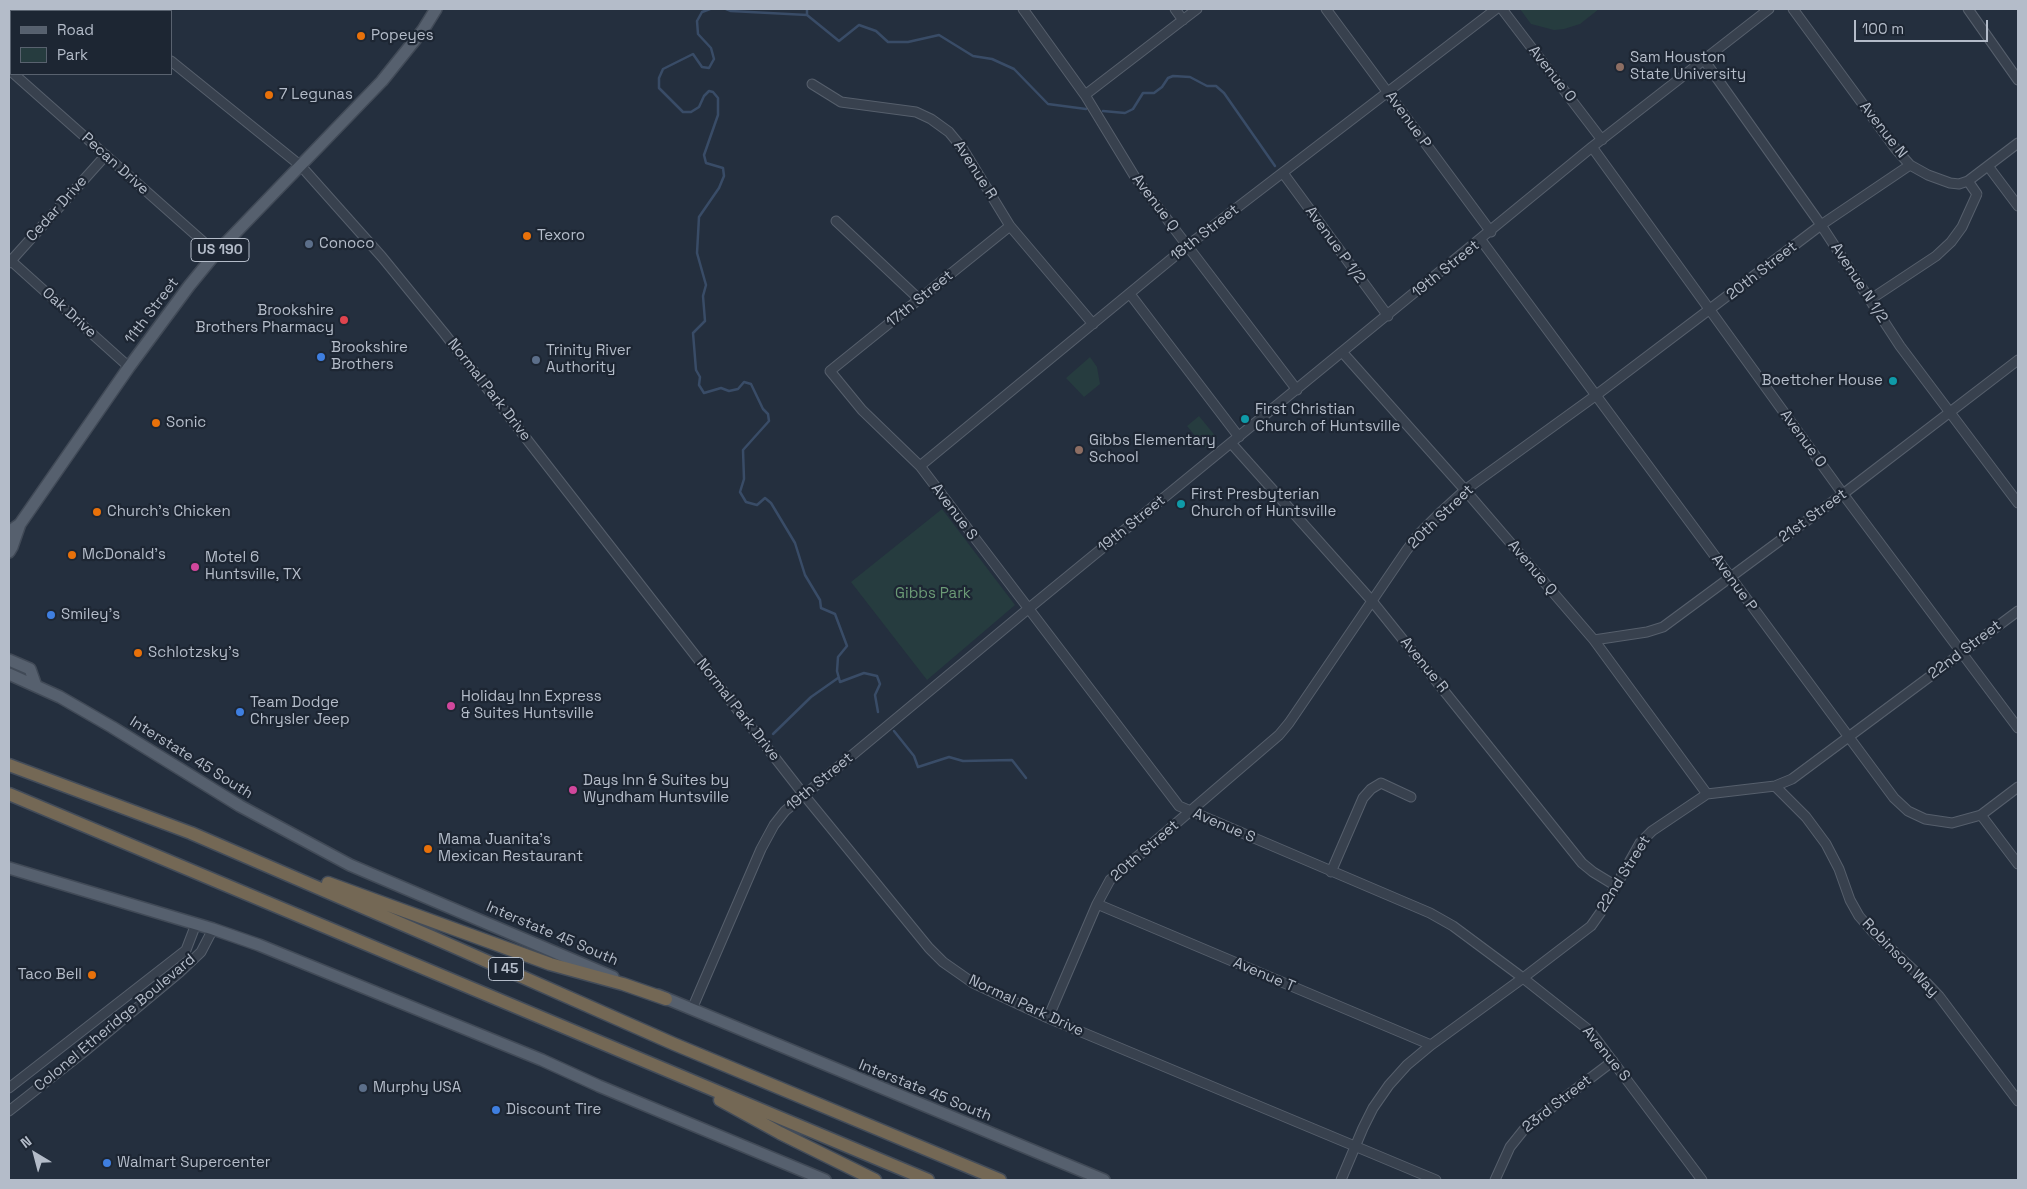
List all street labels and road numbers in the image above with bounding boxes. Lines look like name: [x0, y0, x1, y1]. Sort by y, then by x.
street label: Avenue O: [1524, 42, 1580, 106]
street label: Avenue P: [1381, 88, 1435, 152]
street label: Avenue N: [1855, 98, 1911, 162]
street label: Pecan Drive: [78, 129, 152, 199]
street label: Avenue R: [949, 137, 1001, 203]
street label: Avenue Q: [1128, 171, 1182, 235]
street label: Cedar Drive: [23, 172, 91, 246]
street label: 18th Street: [1167, 201, 1243, 265]
street label: Avenue P 1/2: [1301, 203, 1369, 287]
street label: 19th Street: [1409, 236, 1483, 302]
road number: US 190: [191, 238, 249, 262]
street label: 20th Street: [1723, 238, 1801, 304]
street label: Avenue N 1/2: [1827, 240, 1891, 326]
street label: 17th Street: [883, 267, 957, 331]
street label: 11th Street: [121, 274, 183, 348]
street label: Oak Drive: [38, 284, 100, 342]
street label: Normal Park Drive: [443, 335, 535, 445]
street label: Avenue O: [1776, 407, 1830, 471]
street label: Avenue S: [927, 480, 981, 544]
street label: 20th Street: [1404, 481, 1478, 553]
street label: 21st Street: [1775, 485, 1851, 547]
street label: 19th Street: [1095, 491, 1169, 557]
street label: Avenue Q: [1504, 537, 1560, 599]
street label: Avenue P: [1707, 551, 1761, 615]
street label: 22nd Street: [1925, 617, 2005, 683]
street label: Avenue R: [1396, 634, 1452, 696]
street label: Normal Park Drive: [692, 655, 784, 765]
street label: Interstate 45 South: [126, 713, 256, 803]
street label: 19th Street: [783, 749, 857, 815]
street label: Avenue S: [1190, 805, 1258, 847]
street label: 20th Street: [1107, 817, 1183, 885]
street label: 22nd Street: [1593, 832, 1655, 916]
street label: Interstate 45 South: [483, 898, 621, 970]
street label: Robinson Way: [1858, 915, 1942, 1001]
street label: Colonel Etheridge Boulevard: [31, 950, 199, 1096]
street label: Avenue T: [1230, 954, 1298, 996]
road number: I 45: [488, 958, 524, 981]
street label: Normal Park Drive: [966, 971, 1086, 1041]
street label: Avenue S: [1578, 1023, 1634, 1085]
street label: Interstate 45 South: [856, 1056, 994, 1126]
street label: 23rd Street: [1519, 1071, 1595, 1137]

